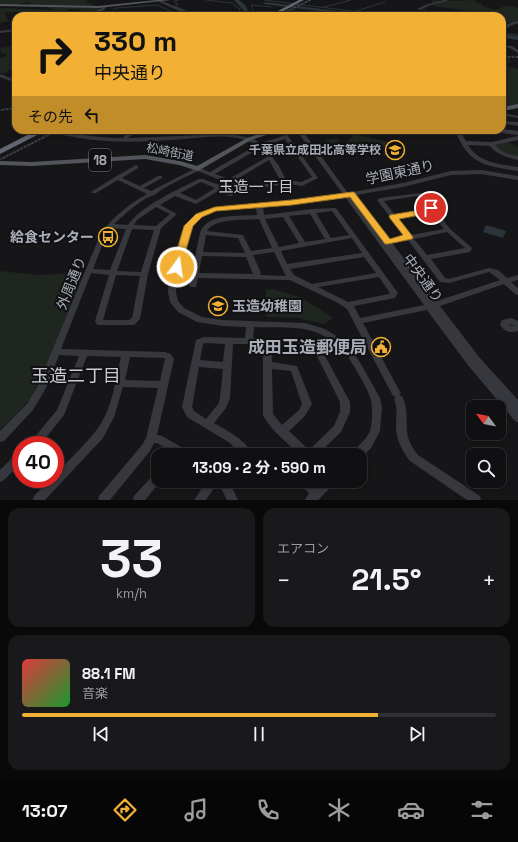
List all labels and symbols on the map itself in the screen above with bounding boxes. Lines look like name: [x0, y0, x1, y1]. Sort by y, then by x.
school or university icon: 千葉県立成田北高等学校: [384, 139, 406, 161]
street label: 松崎街道: [145, 140, 195, 164]
place label: 千葉県立成田北高等学校: [249, 142, 381, 158]
road number: 18: [89, 149, 111, 171]
street label: 学園東通り: [364, 156, 436, 188]
district label: 玉造一丁目: [218, 177, 294, 196]
pin: [414, 191, 448, 225]
bus stop icon: 給食センター: [97, 226, 119, 248]
place label: 給食センター: [10, 228, 94, 246]
position arrow: [156, 246, 198, 288]
street label: 中央通り: [399, 250, 447, 306]
street label: 外周通り: [52, 254, 90, 312]
school or university icon: 玉造幼稚園: [207, 295, 229, 317]
place label: 玉造幼稚園: [232, 297, 302, 315]
place label: 成田玉造郵便局: [248, 336, 367, 358]
public building icon: 成田玉造郵便局: [370, 336, 392, 358]
district label: 玉造二丁目: [31, 364, 121, 387]
north arrow: [466, 400, 506, 440]
speed limit sign: 40: [12, 436, 64, 488]

